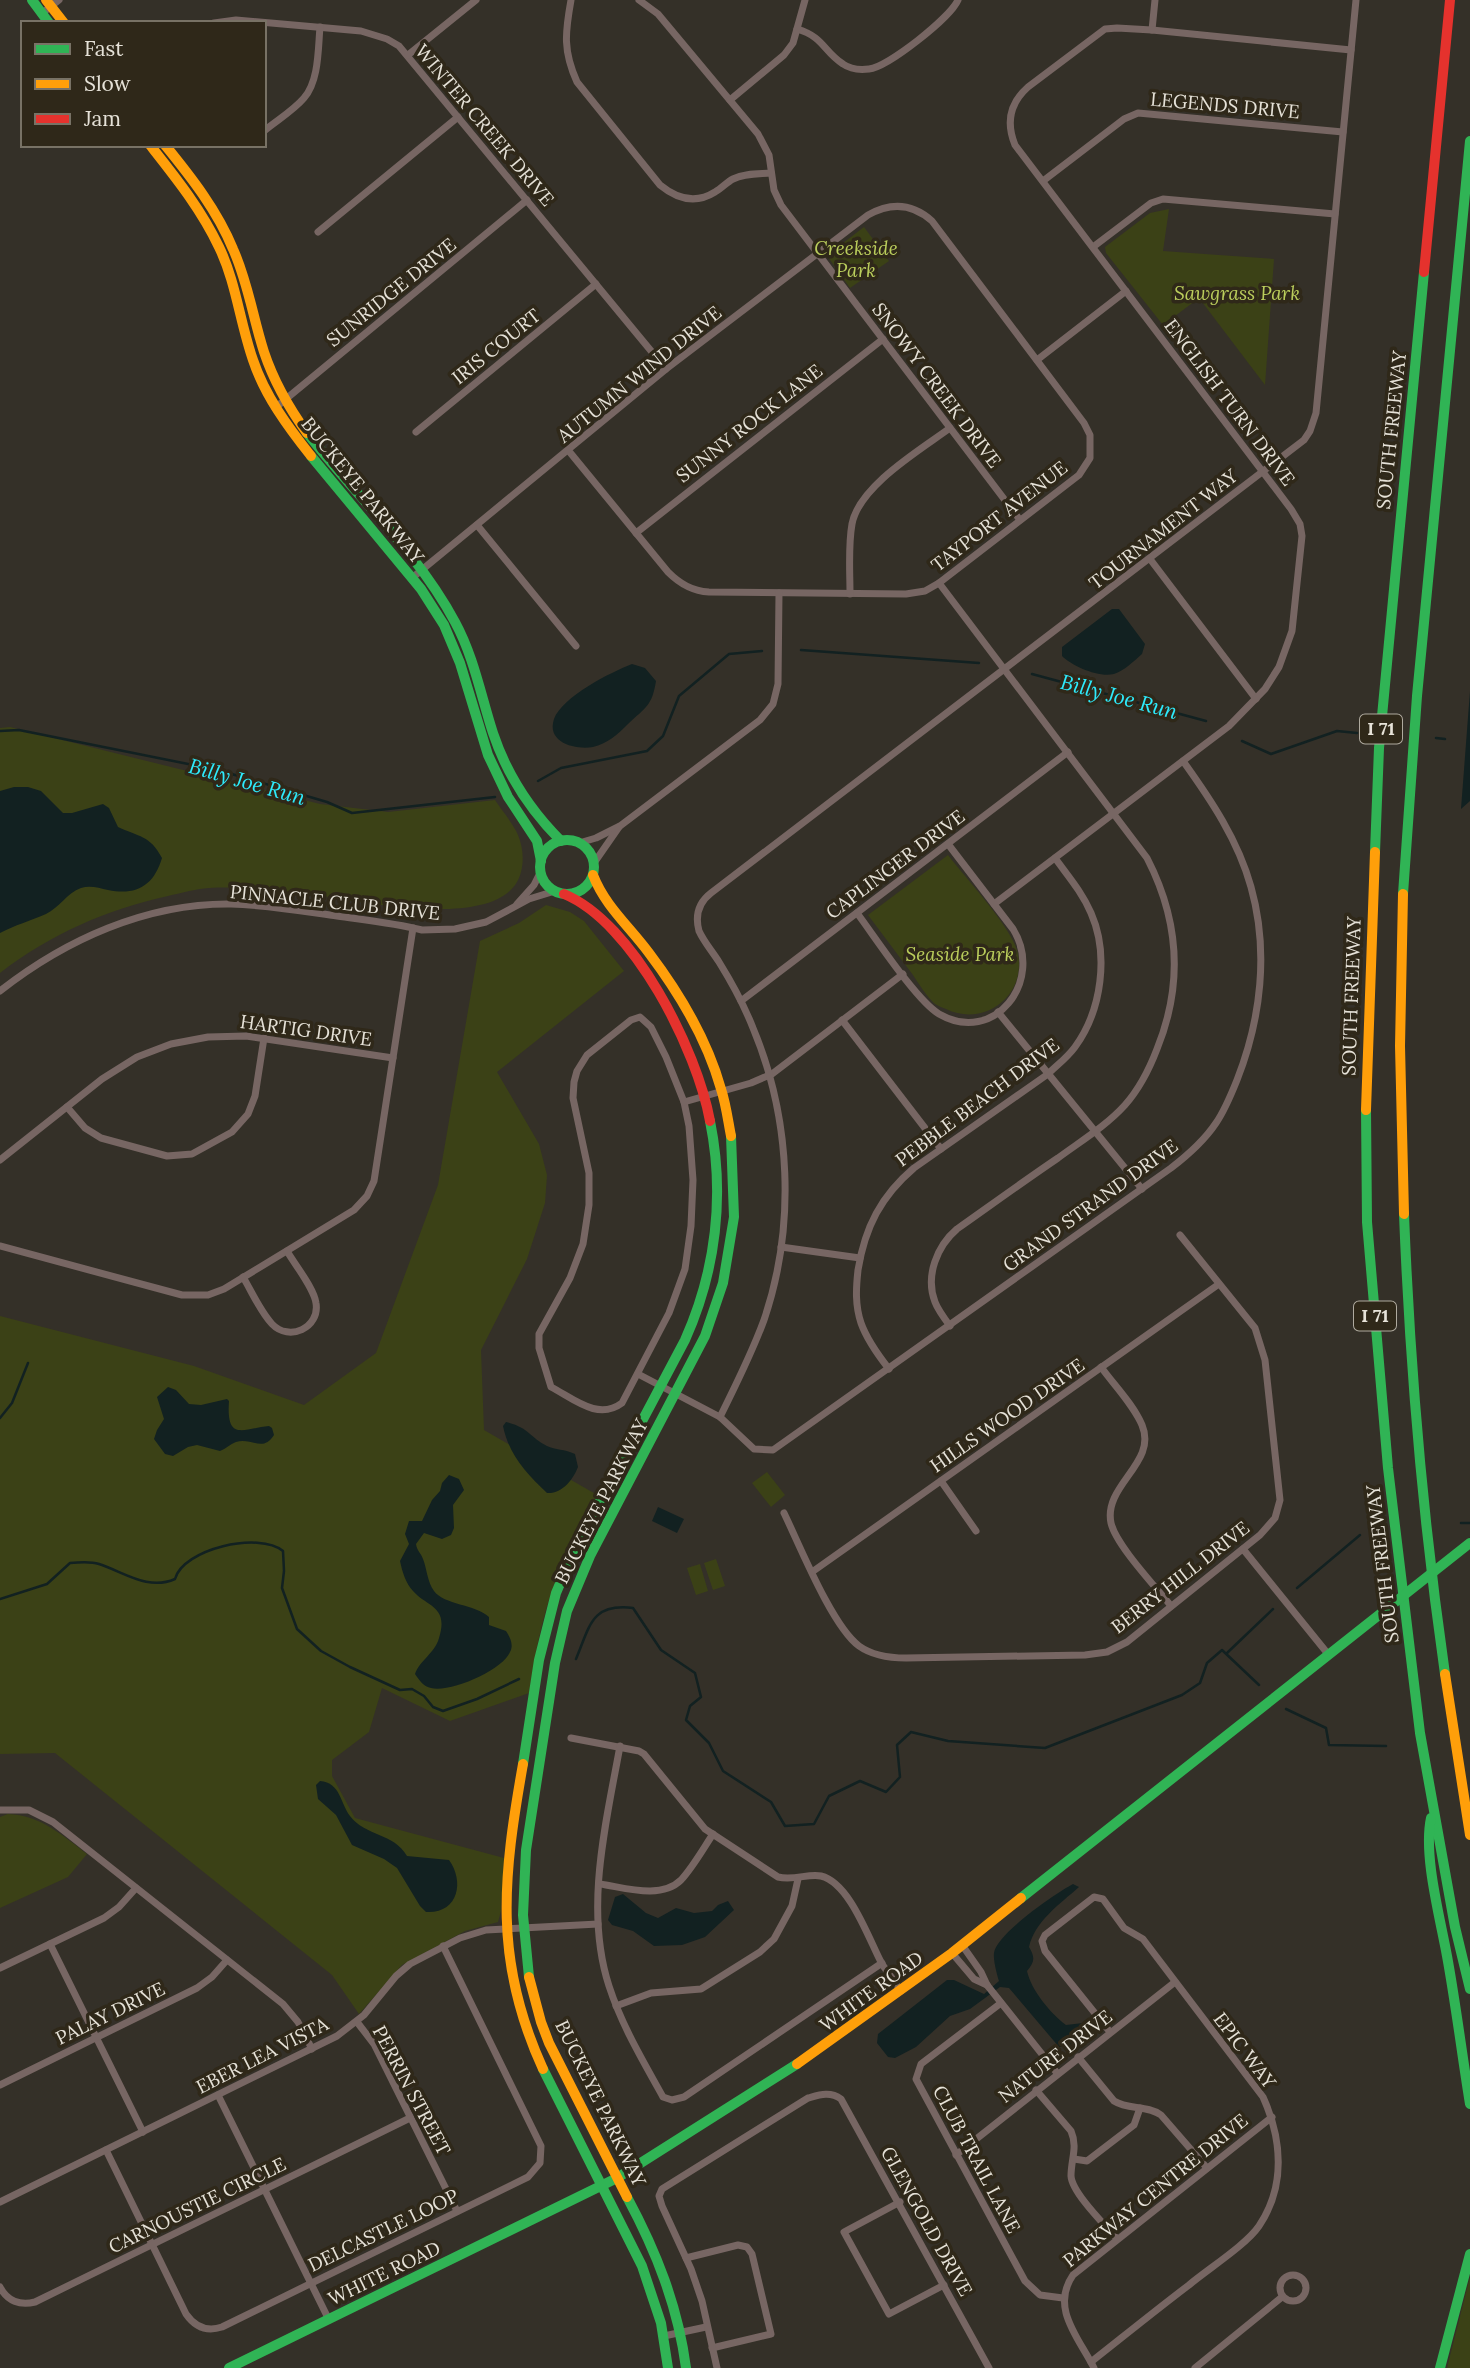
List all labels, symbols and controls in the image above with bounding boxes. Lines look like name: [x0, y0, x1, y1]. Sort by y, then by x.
legend: [21, 21, 266, 147]
text: Fast: [84, 35, 124, 62]
street label: WINTER CREEK DRIVE: [410, 39, 560, 211]
text: Slow: [84, 70, 131, 97]
street label: LEGENDS DRIVE: [1149, 87, 1301, 123]
text: Jam: [83, 105, 121, 132]
street label: SUNRIDGE DRIVE: [321, 232, 461, 352]
park label: Creekside Park: [814, 236, 898, 282]
park label: Sawgrass Park: [1174, 281, 1300, 305]
street label: SNOWY CREEK DRIVE: [867, 298, 1007, 472]
street label: AUTUMN WIND DRIVE: [551, 300, 726, 448]
street label: IRIS COURT: [447, 303, 545, 389]
street label: ENGLISH TURN DRIVE: [1159, 314, 1301, 490]
street label: SOUTH FREEWAY: [1371, 349, 1411, 511]
street label: SUNNY ROCK LANE: [671, 358, 827, 488]
street label: BUCKEYE PARKWAY: [296, 412, 430, 569]
street label: TAYPORT AVENUE: [926, 455, 1072, 577]
street label: TOURNAMENT WAY: [1084, 463, 1243, 594]
water label: Billy Joe Run: [1057, 668, 1181, 725]
road number: I 71: [1360, 714, 1402, 744]
water label: Billy Joe Run: [186, 752, 309, 811]
street label: CAPLINGER DRIVE: [821, 804, 969, 924]
street label: PINNACLE CLUB DRIVE: [229, 879, 441, 925]
street label: SOUTH FREEWAY: [1336, 915, 1366, 1076]
park label: Seaside Park: [906, 942, 1015, 966]
street label: HARTIG DRIVE: [239, 1009, 373, 1051]
street label: PEBBLE BEACH DRIVE: [890, 1032, 1064, 1172]
street label: GRAND STRAND DRIVE: [998, 1133, 1182, 1277]
road number: I 71: [1354, 1302, 1396, 1330]
street label: HILLS WOOD DRIVE: [925, 1353, 1089, 1477]
street label: BUCKEYE PARKWAY: [549, 1414, 653, 1587]
street label: SOUTH FREEWAY: [1360, 1482, 1404, 1645]
street label: BERRY HILL DRIVE: [1106, 1516, 1254, 1638]
street label: WHITE ROAD: [815, 1945, 927, 2037]
street label: PALAY DRIVE: [51, 1976, 169, 2050]
street label: NATURE DRIVE: [993, 2004, 1117, 2108]
street label: EPIC WAY: [1209, 2007, 1282, 2094]
street label: EBER LEA VISTA: [192, 2011, 333, 2099]
street label: BUCKEYE PARKWAY: [550, 2016, 652, 2191]
street label: PERRIN STREET: [368, 2021, 456, 2159]
street label: CLUB TRAIL LANE: [928, 2081, 1026, 2237]
street label: PARKWAY CENTRE DRIVE: [1058, 2108, 1252, 2272]
street label: GLENGOLD DRIVE: [876, 2142, 978, 2300]
street label: CARNOUSTIE CIRCLE: [104, 2152, 290, 2258]
street label: DELCASTLE LOOP: [304, 2183, 462, 2277]
street label: WHITE ROAD: [324, 2235, 444, 2311]

